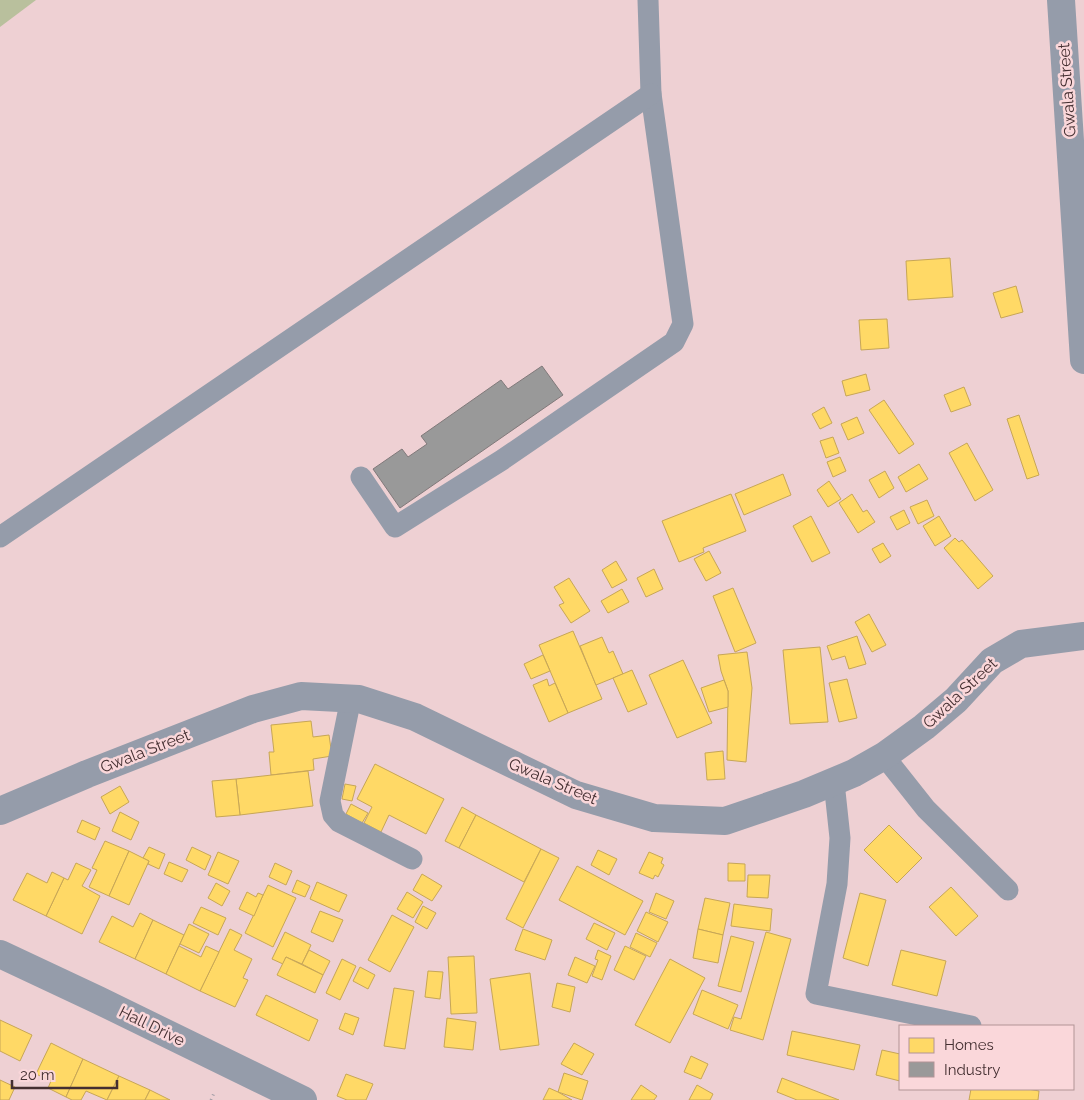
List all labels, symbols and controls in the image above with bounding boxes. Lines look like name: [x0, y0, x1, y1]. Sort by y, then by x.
street label: Gwala Street: [1054, 42, 1080, 138]
street label: Gwala Street: [919, 653, 1001, 732]
street label: Gwala Street: [98, 725, 193, 777]
street label: Gwala Street: [506, 754, 601, 808]
street label: Hall Drive: [116, 1002, 188, 1050]
legend: [899, 1025, 1074, 1090]
text: Homes: [944, 1036, 994, 1054]
scale bar: [12, 1058, 118, 1090]
text: Industry: [944, 1061, 1000, 1079]
text: 20 m: [20, 1066, 55, 1084]

